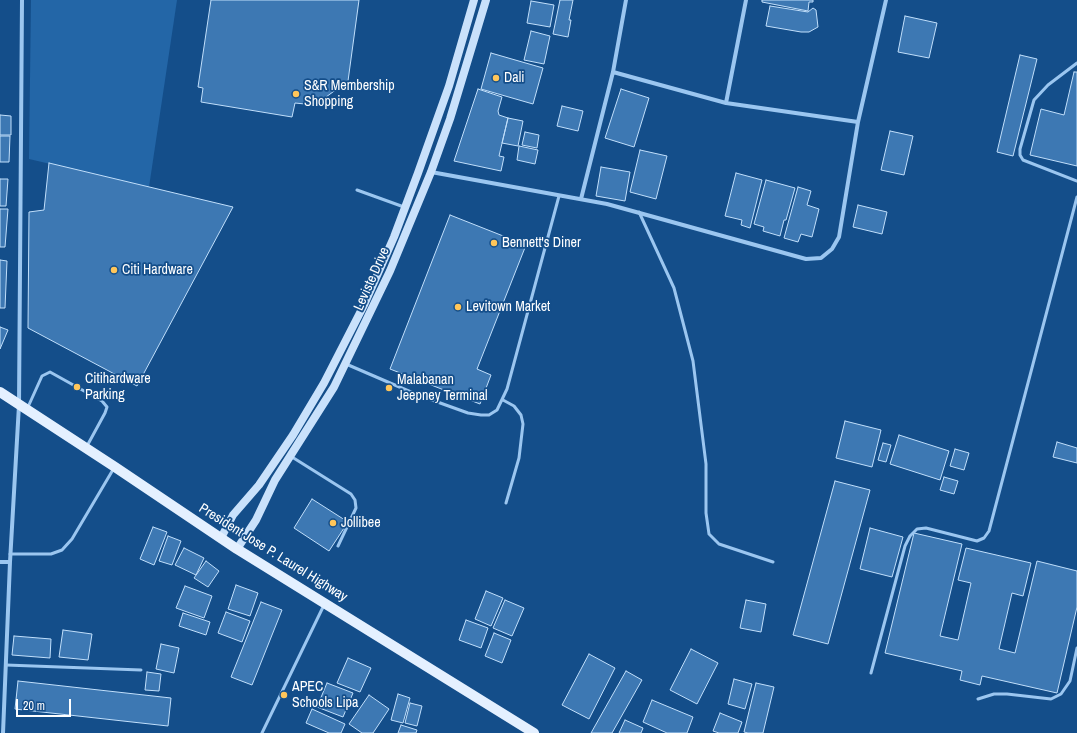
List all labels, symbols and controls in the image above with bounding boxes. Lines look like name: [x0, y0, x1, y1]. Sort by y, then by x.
place label: Dali: [504, 70, 524, 86]
marker: Dali: [491, 73, 501, 83]
place label: S&R Membership Shopping: [304, 78, 395, 110]
marker: S&R Membership Shopping: [291, 89, 301, 99]
place label: Bennett's Diner: [502, 235, 581, 251]
marker: Bennett's Diner: [489, 238, 499, 248]
street label: Leviste Drive: [351, 245, 393, 313]
place label: Citi Hardware: [122, 262, 193, 278]
marker: Citi Hardware: [109, 265, 119, 275]
place label: Levitown Market: [466, 299, 550, 315]
marker: Levitown Market: [453, 302, 463, 312]
place label: Citihardware Parking: [85, 371, 151, 404]
place label: Malabanan Jeepney Terminal: [397, 372, 488, 404]
marker: Citihardware Parking: [72, 382, 82, 392]
marker: Malabanan Jeepney Terminal: [384, 383, 394, 393]
street label: President Jose P. Laurel Highway: [196, 500, 350, 606]
place label: Jollibee: [341, 515, 381, 531]
marker: Jollibee: [328, 518, 338, 528]
place label: APEC Schools Lipa: [292, 679, 358, 712]
marker: APEC Schools Lipa: [279, 690, 289, 700]
scale bar: [18, 691, 73, 717]
text: 20 m: [23, 698, 45, 714]

